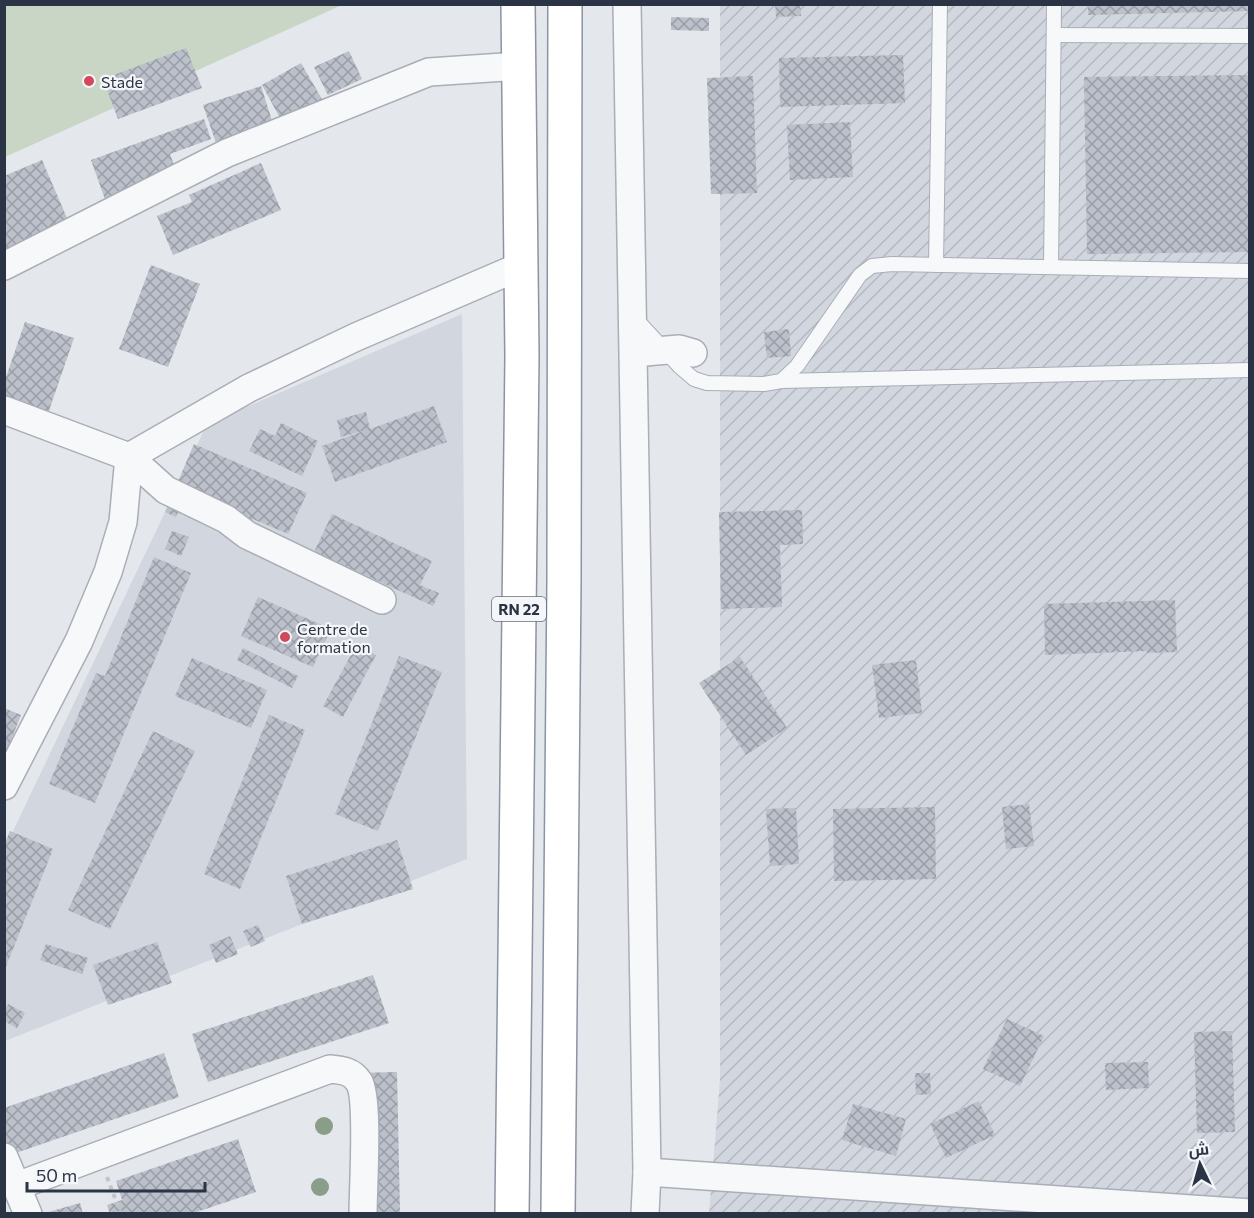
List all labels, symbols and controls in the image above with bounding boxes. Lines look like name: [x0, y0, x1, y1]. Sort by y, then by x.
place label: Stade: [101, 72, 143, 91]
marker: Stade: [82, 74, 96, 88]
road number: RN 22: [492, 597, 546, 621]
place label: Centre de formation: [297, 619, 371, 656]
marker: Centre de formation: [278, 630, 292, 644]
north arrow: [1170, 1134, 1230, 1194]
text: ش: [1188, 1138, 1210, 1160]
scale bar: [27, 1155, 206, 1193]
text: 50 m: [36, 1164, 77, 1186]

